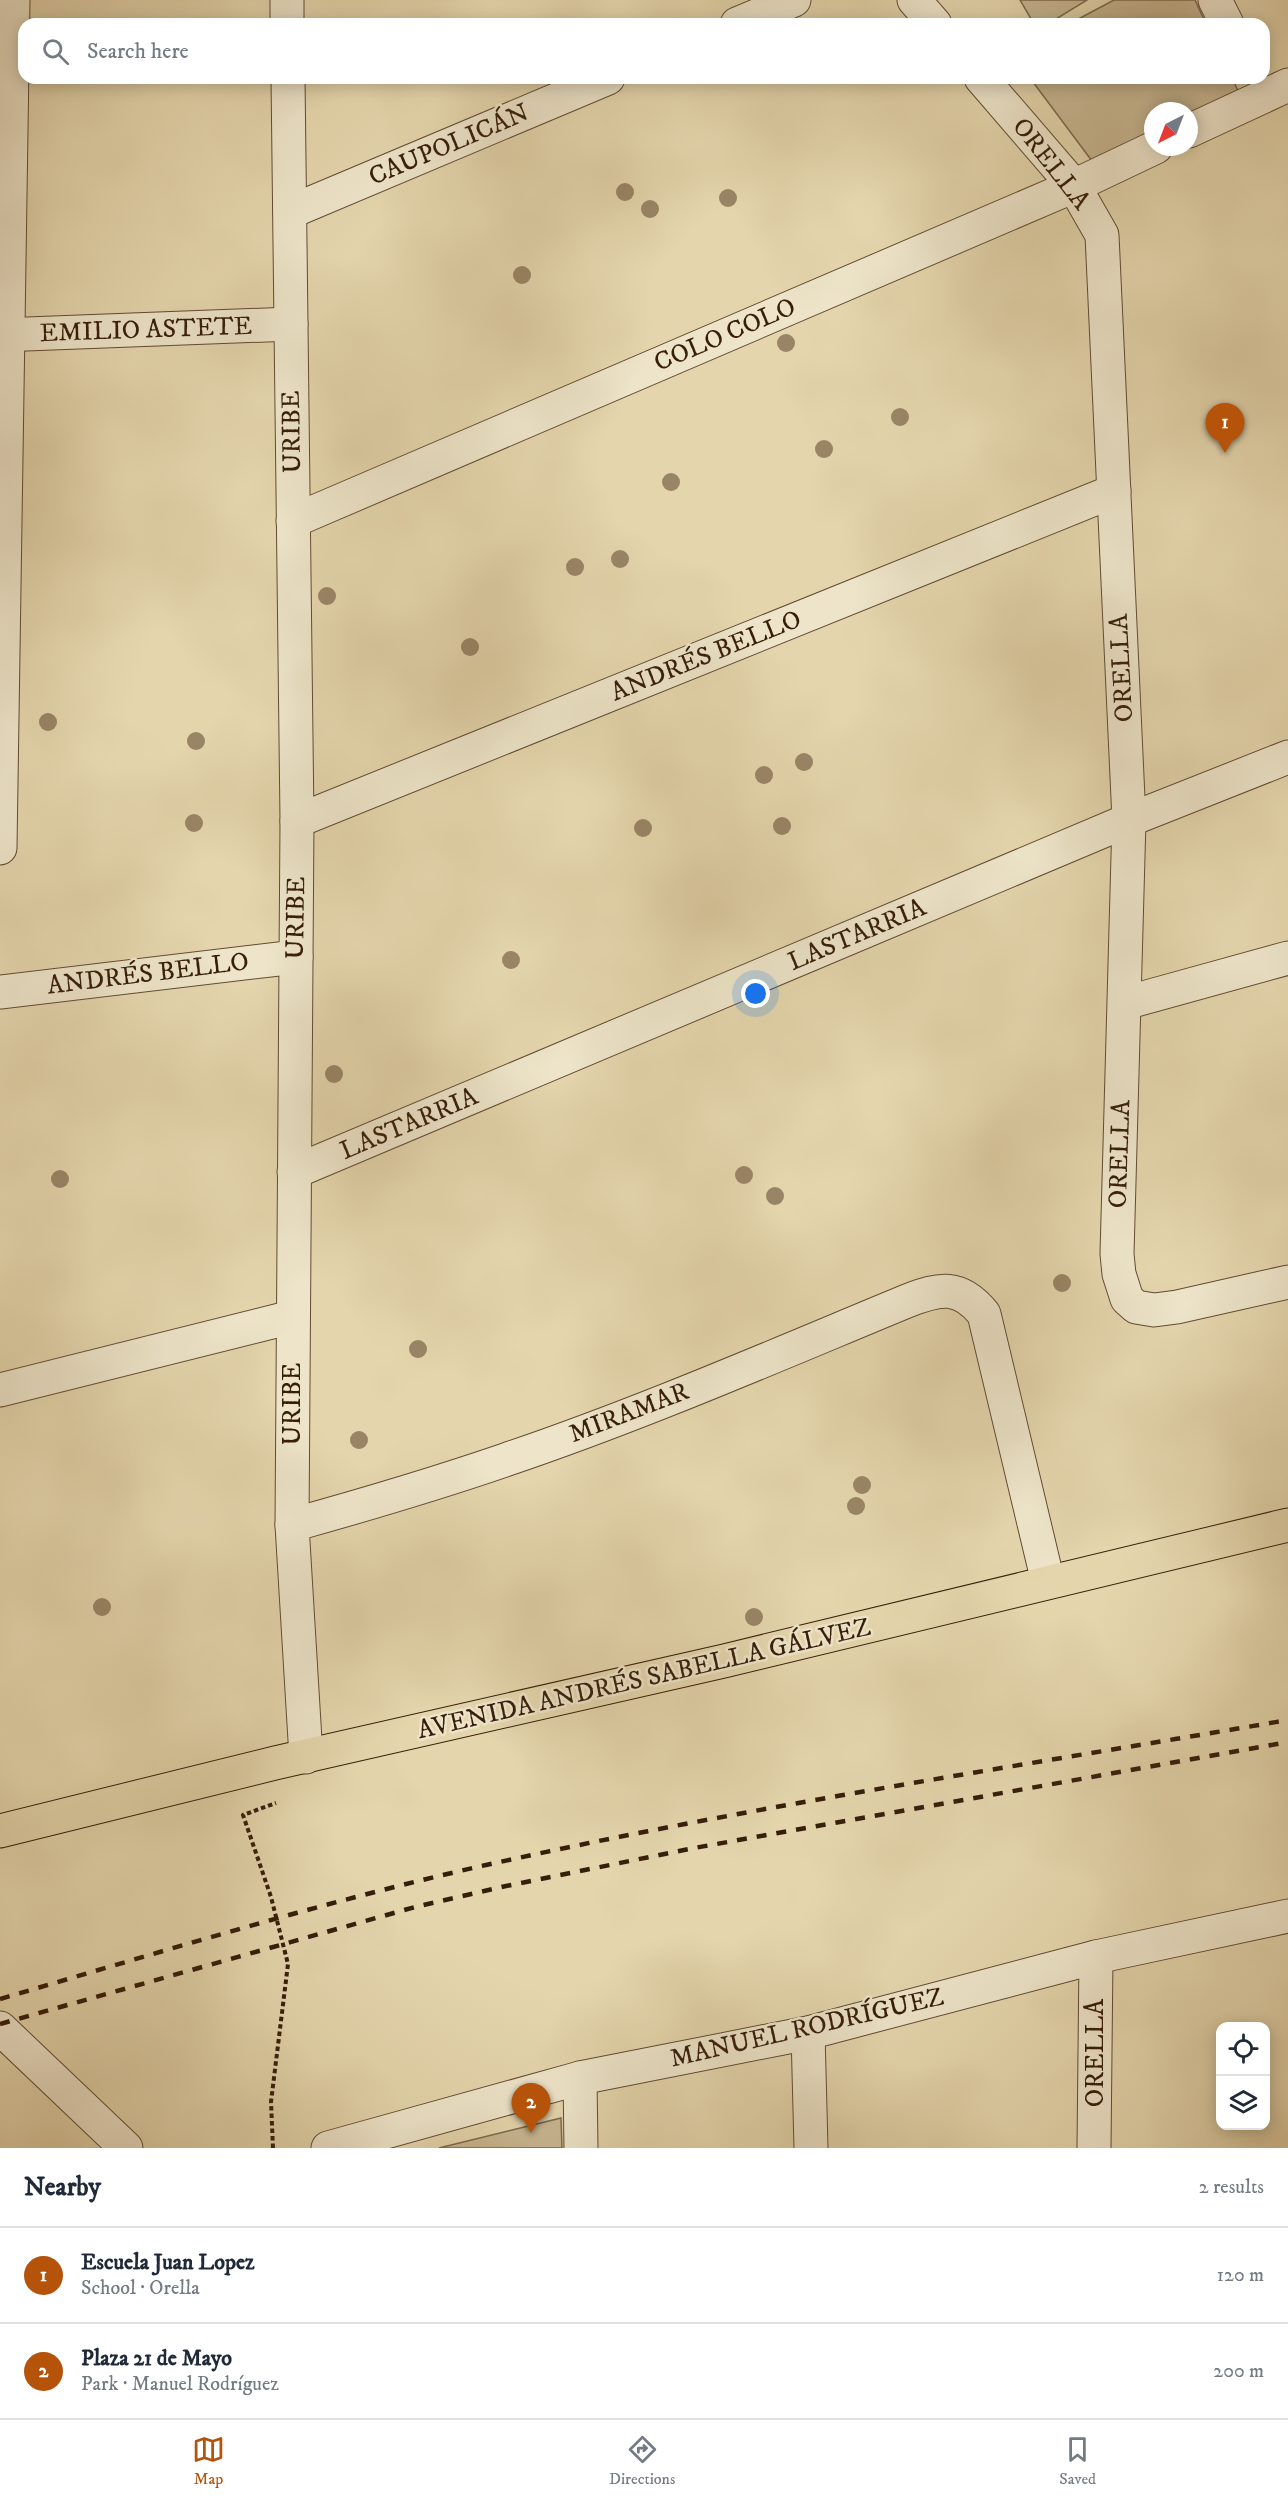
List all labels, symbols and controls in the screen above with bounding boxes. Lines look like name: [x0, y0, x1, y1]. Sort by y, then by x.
search box: [18, 18, 1270, 84]
icon: search: [39, 35, 72, 68]
text: Search here: [87, 38, 189, 65]
street label: CAUPOLICÁN: [363, 95, 534, 194]
north arrow: [1144, 102, 1198, 156]
street label: ORELLA: [1005, 111, 1098, 217]
street label: COLO COLO: [649, 290, 801, 380]
street label: EMILIO ASTETE: [39, 310, 253, 350]
street label: URIBE: [275, 390, 309, 474]
pin: 1: [1206, 404, 1244, 453]
street label: ANDRÉS BELLO: [606, 603, 806, 709]
street label: ORELLA: [1103, 613, 1141, 723]
street label: URIBE: [279, 876, 313, 960]
street label: LASTARRIA: [783, 891, 931, 979]
street label: ANDRÉS BELLO: [45, 945, 251, 1003]
your location: [741, 979, 770, 1008]
street label: LASTARRIA: [335, 1080, 483, 1168]
street label: ORELLA: [1102, 1099, 1138, 1209]
street label: URIBE: [276, 1363, 309, 1446]
street label: MIRAMAR: [564, 1375, 694, 1451]
street label: AVENIDA ANDRÉS SABELLA GÁLVEZ: [414, 1610, 874, 1747]
street label: MANUEL RODRÍGUEZ: [667, 1979, 947, 2076]
street label: ORELLA: [1079, 1998, 1112, 2107]
map controls: [1216, 2022, 1270, 2130]
button: locate: [1216, 2022, 1270, 2076]
button: layers: [1216, 2076, 1270, 2130]
pin: 2: [512, 2084, 550, 2133]
text: Nearby: [24, 2171, 101, 2204]
text: 2 results: [1199, 2175, 1264, 2200]
text: Escuela Juan Lopez: [81, 2249, 255, 2276]
text: 1: [40, 2263, 47, 2288]
text: 120 m: [1217, 2263, 1264, 2288]
text: School · Orella: [81, 2276, 200, 2301]
text: Plaza 21 de Mayo: [81, 2345, 232, 2372]
text: 2: [39, 2359, 48, 2384]
text: 200 m: [1213, 2359, 1264, 2384]
text: Park · Manuel Rodríguez: [81, 2372, 279, 2397]
tab: Map: [192, 2433, 225, 2489]
tab: Directions: [609, 2433, 675, 2489]
tab: Saved: [1059, 2433, 1096, 2489]

